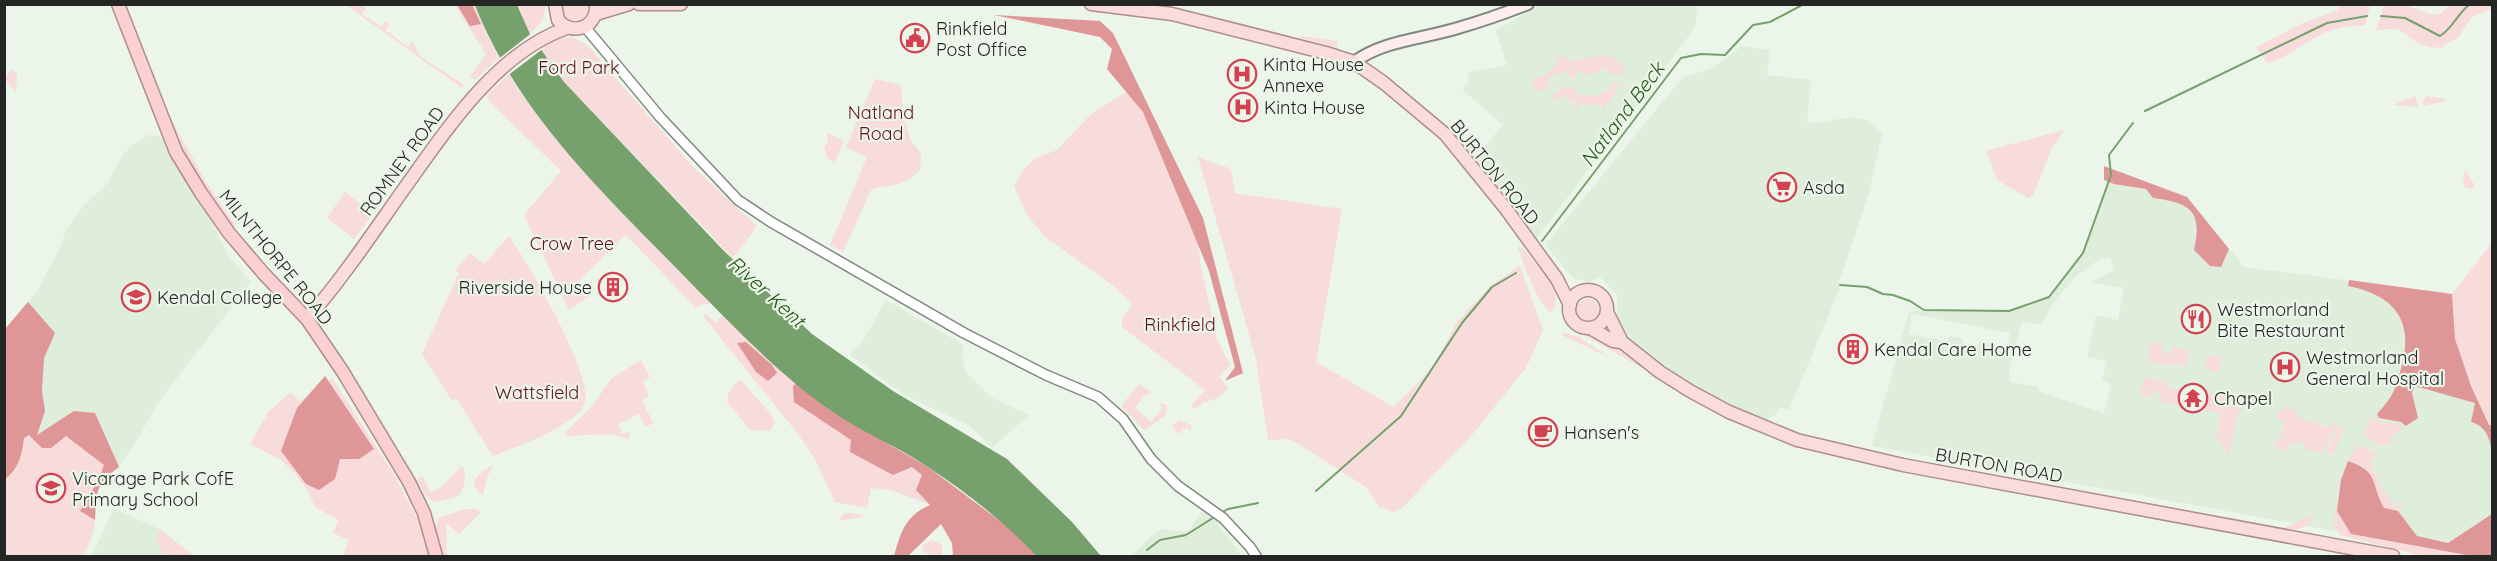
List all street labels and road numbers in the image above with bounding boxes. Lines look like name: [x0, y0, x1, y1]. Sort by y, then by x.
street label: ROMNEY ROAD: [355, 102, 449, 220]
street label: BURTON ROAD: [1446, 115, 1545, 229]
street label: MILNTHORPE ROAD: [214, 185, 338, 329]
street label: BURTON ROAD: [1934, 442, 2064, 488]

